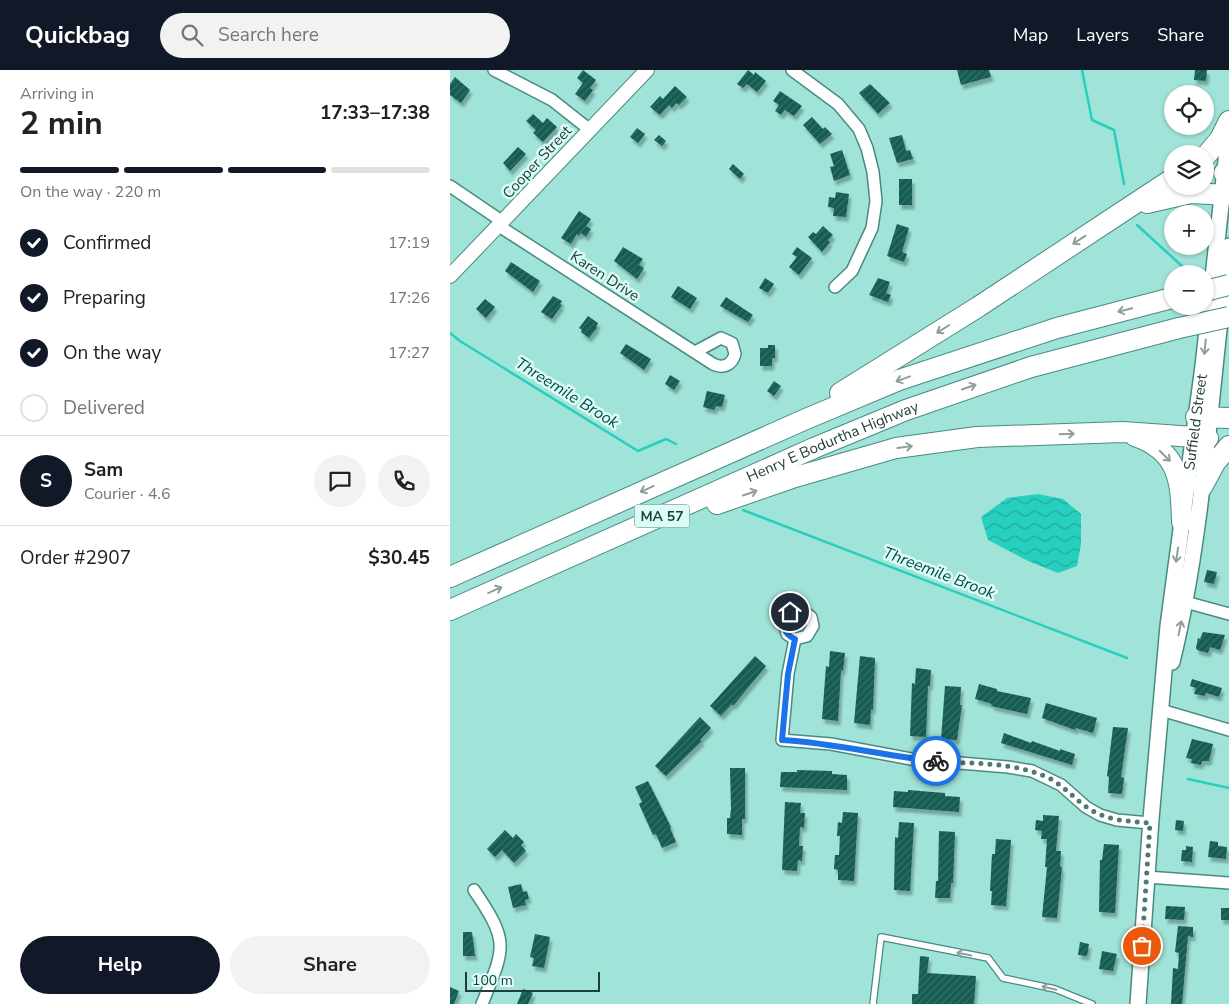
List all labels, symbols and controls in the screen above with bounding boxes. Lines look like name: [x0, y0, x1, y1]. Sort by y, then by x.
search box: [160, 13, 510, 58]
text: Quickbag: [25, 19, 130, 51]
icon: search: [178, 21, 206, 49]
text: Search here: [218, 22, 319, 48]
text: Map: [1013, 23, 1048, 47]
text: Layers: [1076, 23, 1129, 47]
text: Share: [1157, 23, 1204, 47]
text: Arriving in: [20, 83, 94, 105]
map controls: [1164, 85, 1214, 315]
button: locate: [1164, 85, 1214, 135]
text: 17:33–17:38: [320, 100, 430, 126]
text: 2 min: [20, 102, 103, 145]
street label: Cooper Street: [498, 121, 577, 203]
button: layers: [1164, 145, 1214, 195]
text: On the way · 220 m: [20, 181, 161, 203]
button: +: [1164, 205, 1214, 255]
icon: check: [20, 229, 48, 257]
text: Confirmed: [63, 230, 151, 256]
text: 17:19: [388, 232, 430, 254]
one-way arrow: [1072, 235, 1086, 245]
street label: Karen Drive: [567, 246, 643, 306]
button: −: [1164, 265, 1214, 315]
icon: check: [20, 284, 48, 312]
text: Preparing: [63, 285, 146, 311]
text: 17:26: [388, 287, 430, 309]
one-way arrow: [1118, 306, 1134, 315]
one-way arrow: [936, 324, 950, 334]
icon: check: [20, 339, 48, 367]
one-way arrow: [1200, 339, 1210, 355]
text: On the way: [63, 340, 161, 366]
text: 17:27: [388, 342, 430, 364]
water label: Threemile Brook: [511, 352, 624, 434]
street label: Suffield Street: [1179, 372, 1212, 471]
one-way arrow: [896, 375, 911, 384]
one-way arrow: [961, 382, 977, 391]
text: Delivered: [63, 395, 145, 421]
street label: Henry E Bodurtha Highway: [743, 396, 921, 487]
one-way arrow: [1058, 429, 1075, 439]
one-way arrow: [897, 442, 913, 452]
one-way arrow: [1159, 449, 1171, 462]
button: chat: [314, 455, 366, 507]
button: phone: [378, 455, 430, 507]
text: Sam: [84, 457, 123, 483]
text: S: [40, 468, 52, 494]
text: Courier · 4.6: [84, 483, 170, 505]
one-way arrow: [640, 485, 655, 495]
one-way arrow: [741, 488, 757, 497]
road number: MA 57: [634, 504, 690, 528]
water label: Threemile Brook: [880, 542, 999, 605]
text: Order #2907: [20, 545, 131, 571]
text: $30.45: [368, 545, 430, 571]
one-way arrow: [1172, 546, 1182, 562]
one-way arrow: [487, 585, 502, 595]
pin: [769, 591, 811, 633]
icon: home: [776, 598, 804, 626]
one-way arrow: [1176, 621, 1185, 637]
courier: [911, 736, 961, 786]
icon: bike: [922, 747, 950, 775]
pin: [1121, 925, 1163, 967]
icon: bag: [1128, 932, 1156, 960]
button: Help: [20, 936, 220, 994]
button: Share: [230, 936, 430, 994]
one-way arrow: [957, 949, 973, 958]
scale bar: [465, 969, 600, 992]
text: 100 m: [472, 971, 513, 990]
one-way arrow: [1041, 982, 1057, 992]

